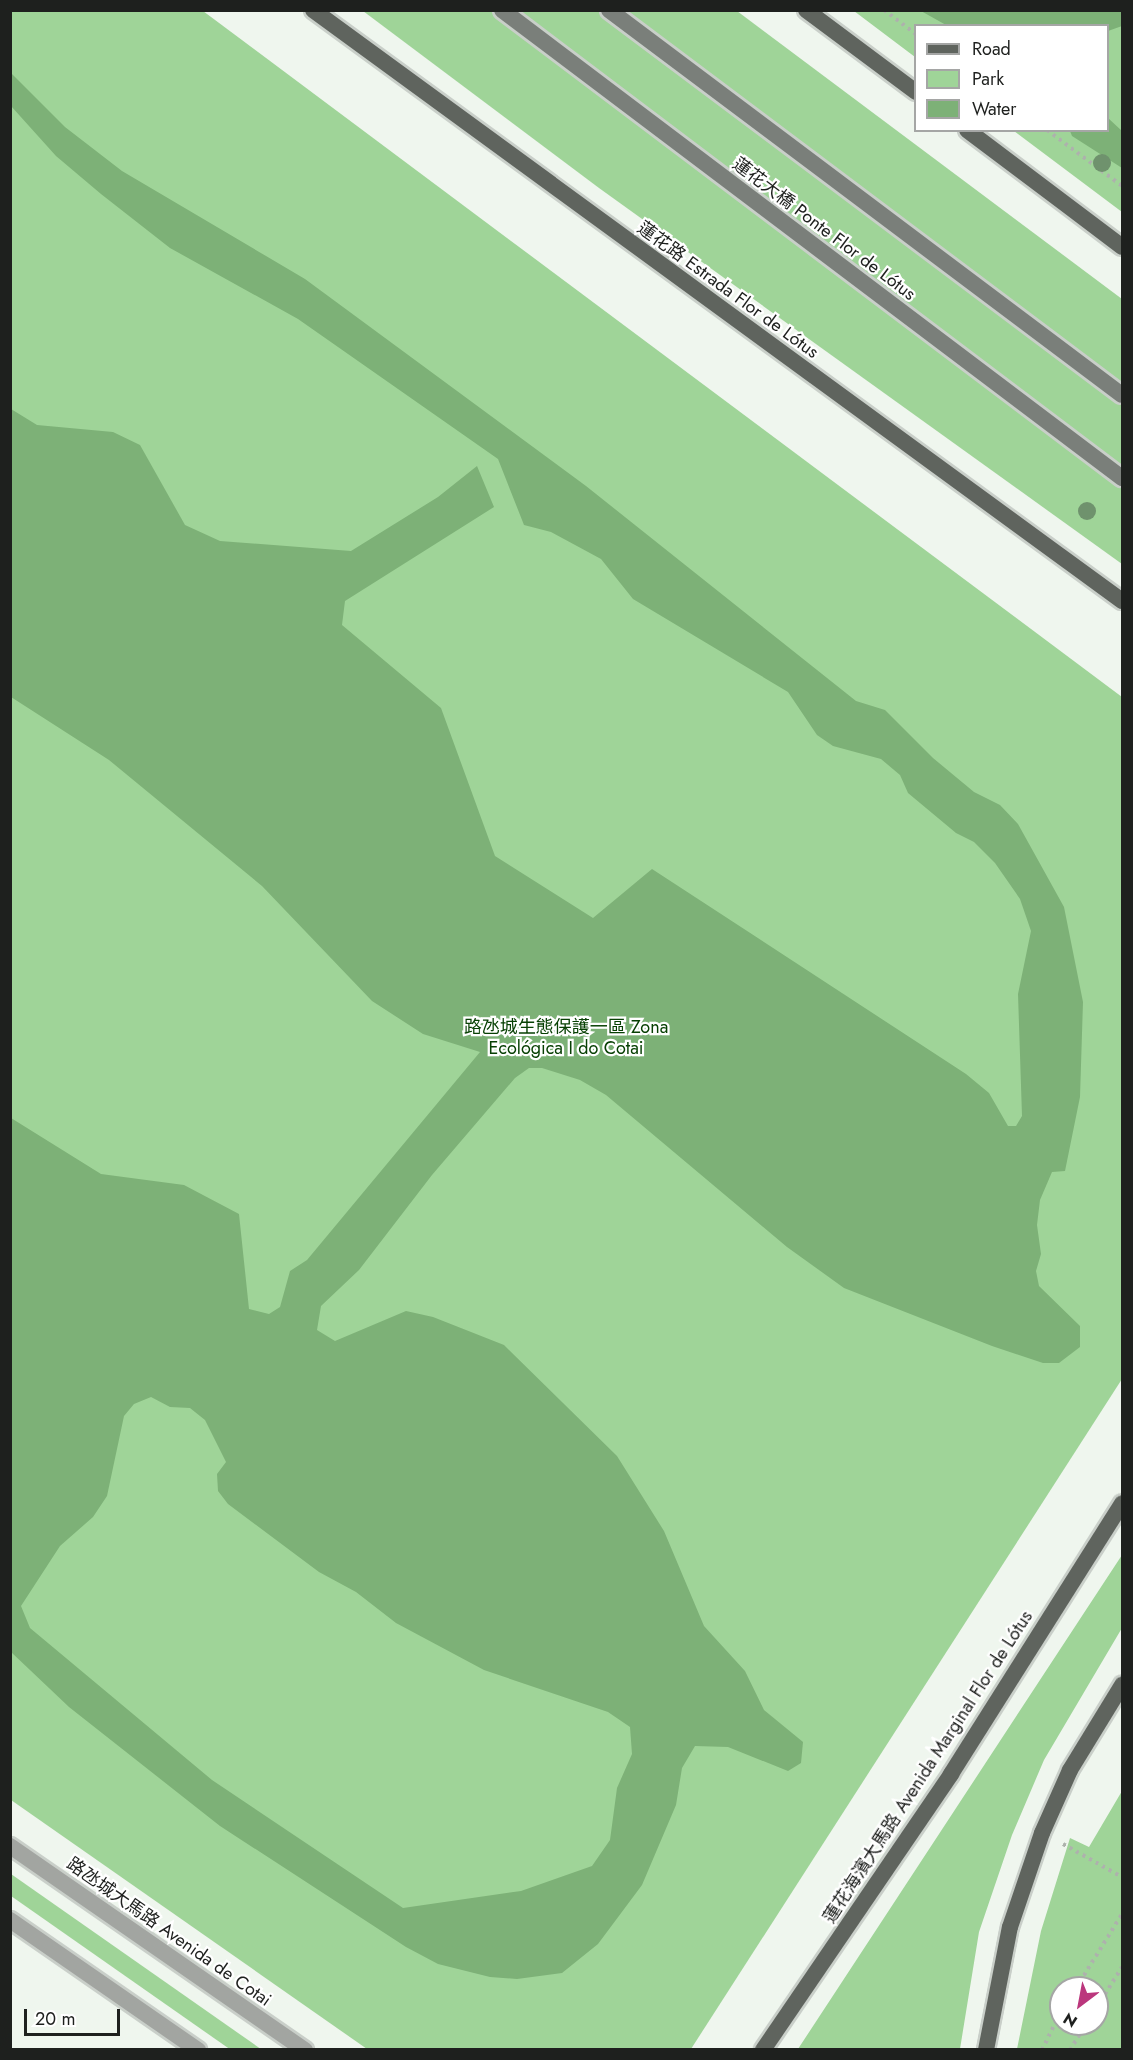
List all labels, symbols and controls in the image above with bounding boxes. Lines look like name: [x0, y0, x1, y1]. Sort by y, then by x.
legend: [914, 24, 1109, 132]
text: Road: [972, 36, 1011, 62]
text: Park: [972, 66, 1004, 92]
text: Water: [972, 96, 1016, 122]
street label: 蓮花大橋 Ponte Flor de Lótus: [728, 153, 920, 305]
street label: 蓮花路 Estrada Flor de Lótus: [633, 217, 823, 363]
park label: 路氹城生態保護一區 Zona Ecológica I do Cotai: [464, 1017, 668, 1060]
street label: 蓮花海濱大馬路 Avenida Marginal Flor de Lótus: [819, 1607, 1037, 1927]
street label: 路氹城大馬路 Avenida de Cotai: [63, 1853, 275, 2011]
north arrow: [1049, 1976, 1109, 2036]
scale bar: [27, 1997, 123, 2035]
text: 20 m: [35, 2006, 75, 2032]
text: N: [1059, 2007, 1082, 2033]

